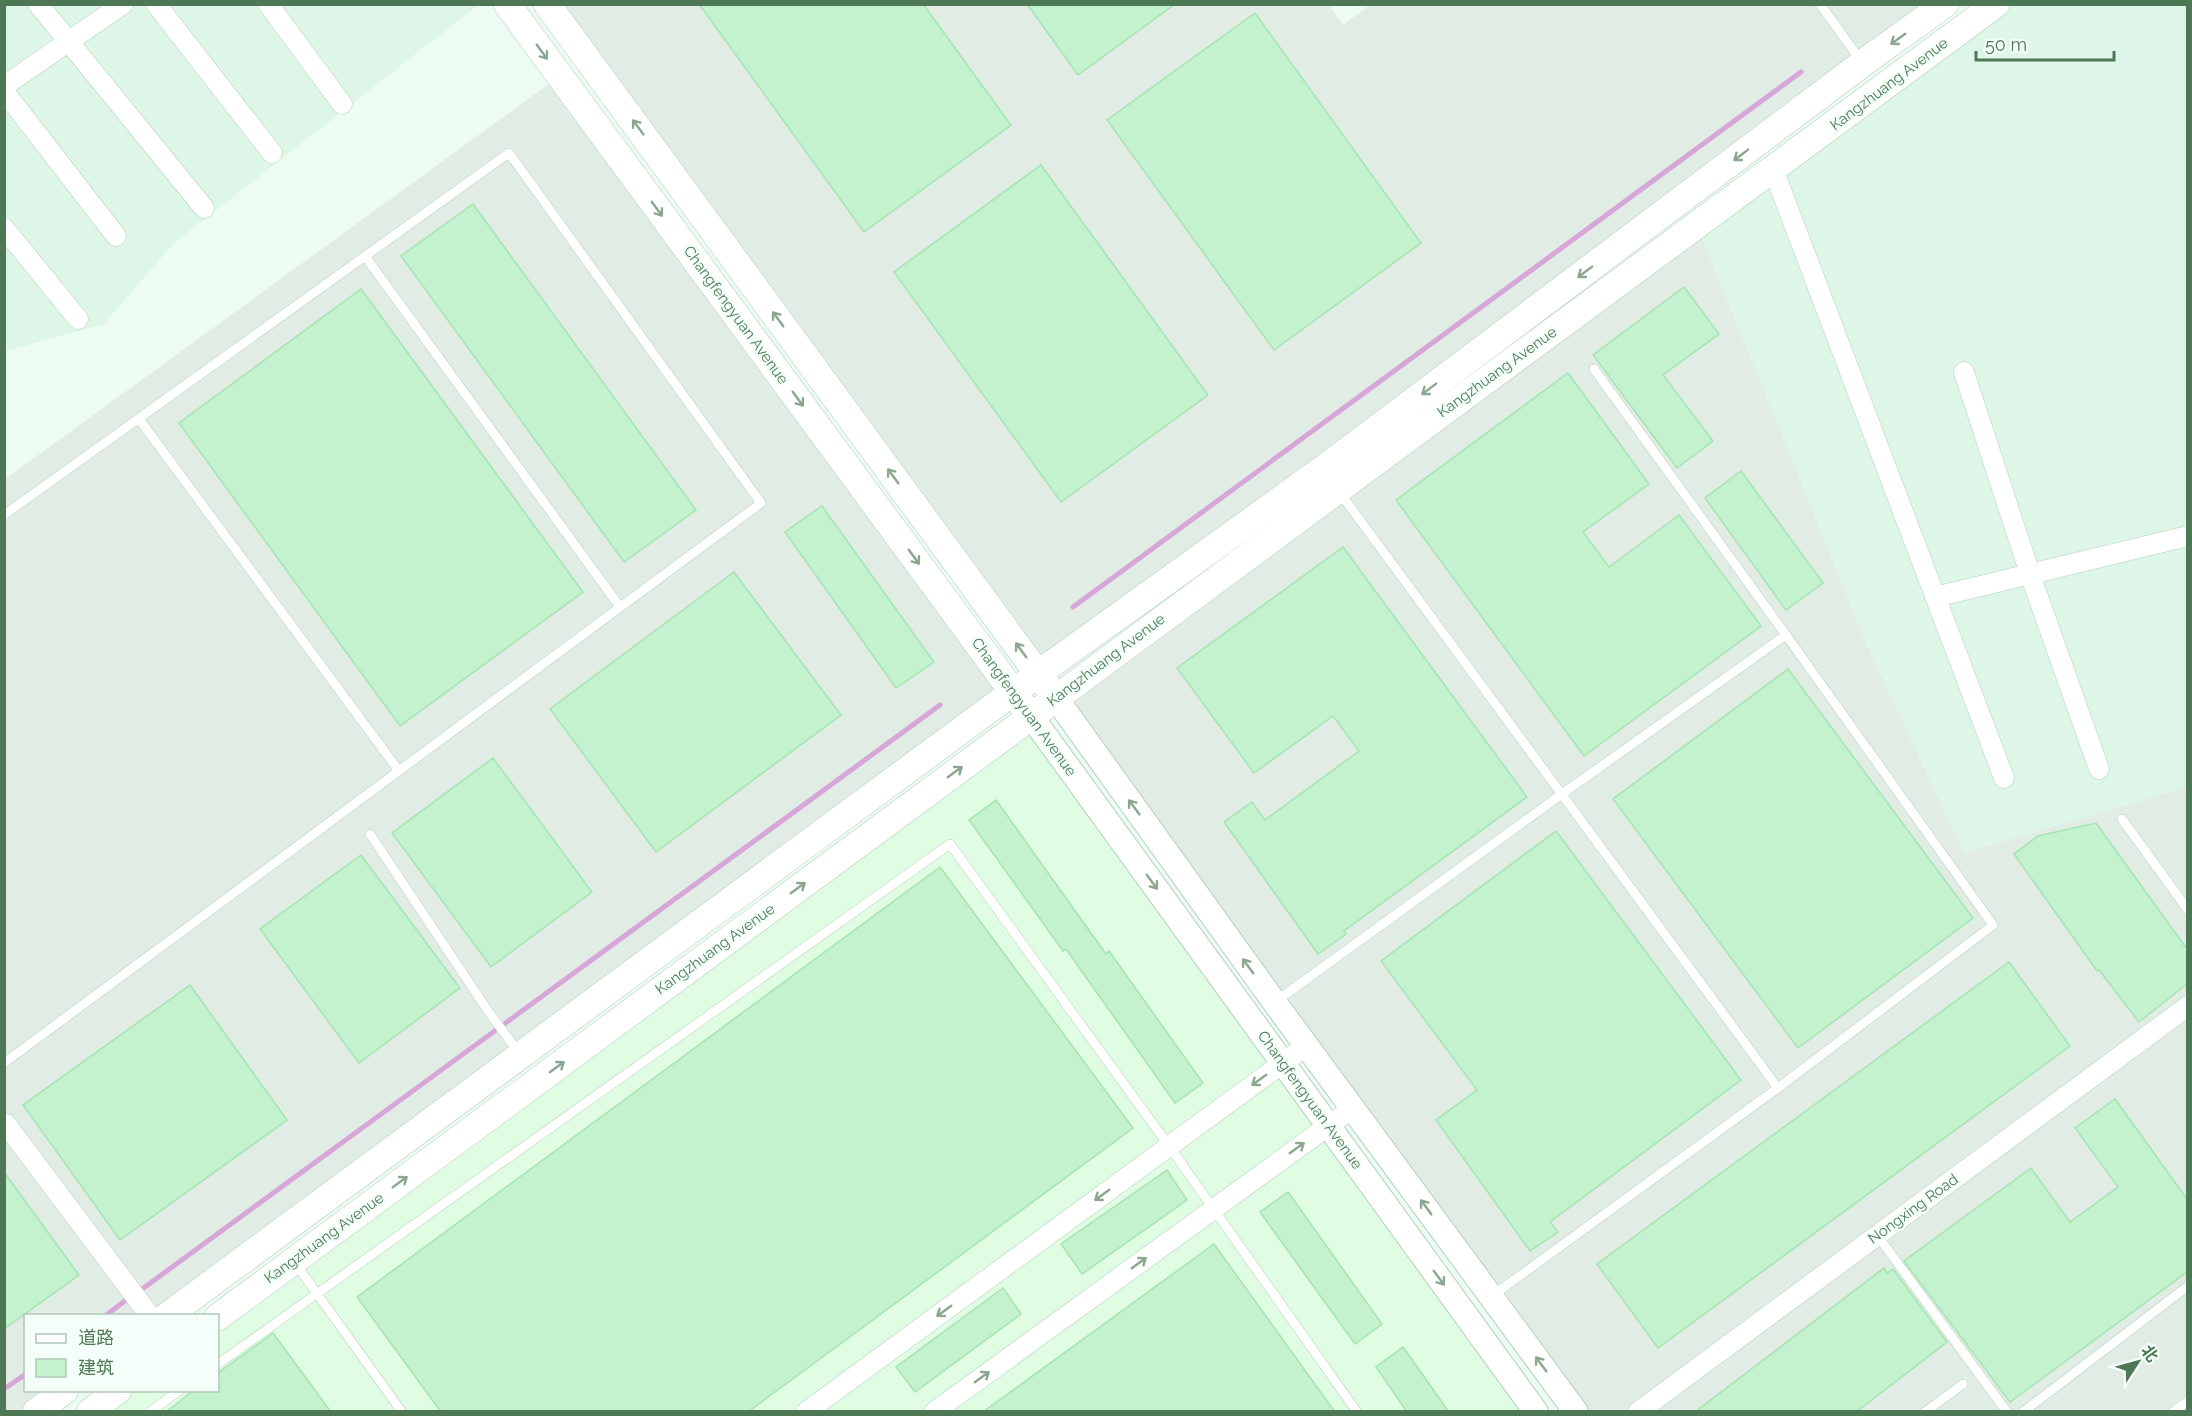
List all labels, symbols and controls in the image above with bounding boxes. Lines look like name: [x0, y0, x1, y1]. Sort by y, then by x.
scale bar: [1976, 24, 2114, 62]
one-way arrow: [1890, 33, 1906, 45]
street label: Kangzhuang Avenue: [1826, 34, 1952, 134]
text: 50 m: [1985, 34, 2027, 55]
one-way arrow: [536, 43, 548, 59]
one-way arrow: [631, 120, 644, 136]
one-way arrow: [1734, 149, 1750, 161]
one-way arrow: [651, 200, 664, 216]
street label: Changfengyuan Avenue: [680, 242, 792, 388]
one-way arrow: [1578, 266, 1594, 278]
one-way arrow: [771, 311, 784, 327]
street label: Kangzhuang Avenue: [1434, 323, 1560, 421]
one-way arrow: [1422, 383, 1438, 395]
one-way arrow: [792, 391, 804, 407]
one-way arrow: [887, 468, 899, 484]
one-way arrow: [907, 548, 920, 564]
street label: Kangzhuang Avenue: [1043, 610, 1169, 710]
street label: Changfengyuan Avenue: [968, 634, 1080, 780]
one-way arrow: [1014, 642, 1027, 658]
one-way arrow: [946, 766, 962, 779]
one-way arrow: [1128, 800, 1140, 816]
one-way arrow: [1146, 874, 1158, 890]
one-way arrow: [789, 882, 805, 895]
street label: Kangzhuang Avenue: [652, 900, 778, 998]
one-way arrow: [1242, 958, 1254, 974]
street label: Changfengyuan Avenue: [1254, 1027, 1366, 1173]
one-way arrow: [548, 1060, 564, 1073]
one-way arrow: [1252, 1074, 1268, 1086]
one-way arrow: [1289, 1142, 1305, 1155]
street label: Nongxing Road: [1864, 1170, 1962, 1248]
one-way arrow: [391, 1176, 407, 1189]
street label: Kangzhuang Avenue: [261, 1189, 387, 1287]
one-way arrow: [1094, 1189, 1110, 1202]
one-way arrow: [1419, 1200, 1432, 1216]
one-way arrow: [1131, 1257, 1147, 1269]
one-way arrow: [1433, 1269, 1445, 1285]
one-way arrow: [937, 1304, 953, 1317]
legend: [24, 1314, 219, 1392]
text: 道路: [78, 1327, 114, 1348]
north arrow: [2108, 1332, 2168, 1392]
text: 北: [2137, 1341, 2162, 1366]
text: 建筑: [78, 1357, 114, 1378]
one-way arrow: [1535, 1357, 1548, 1373]
one-way arrow: [973, 1371, 989, 1383]

